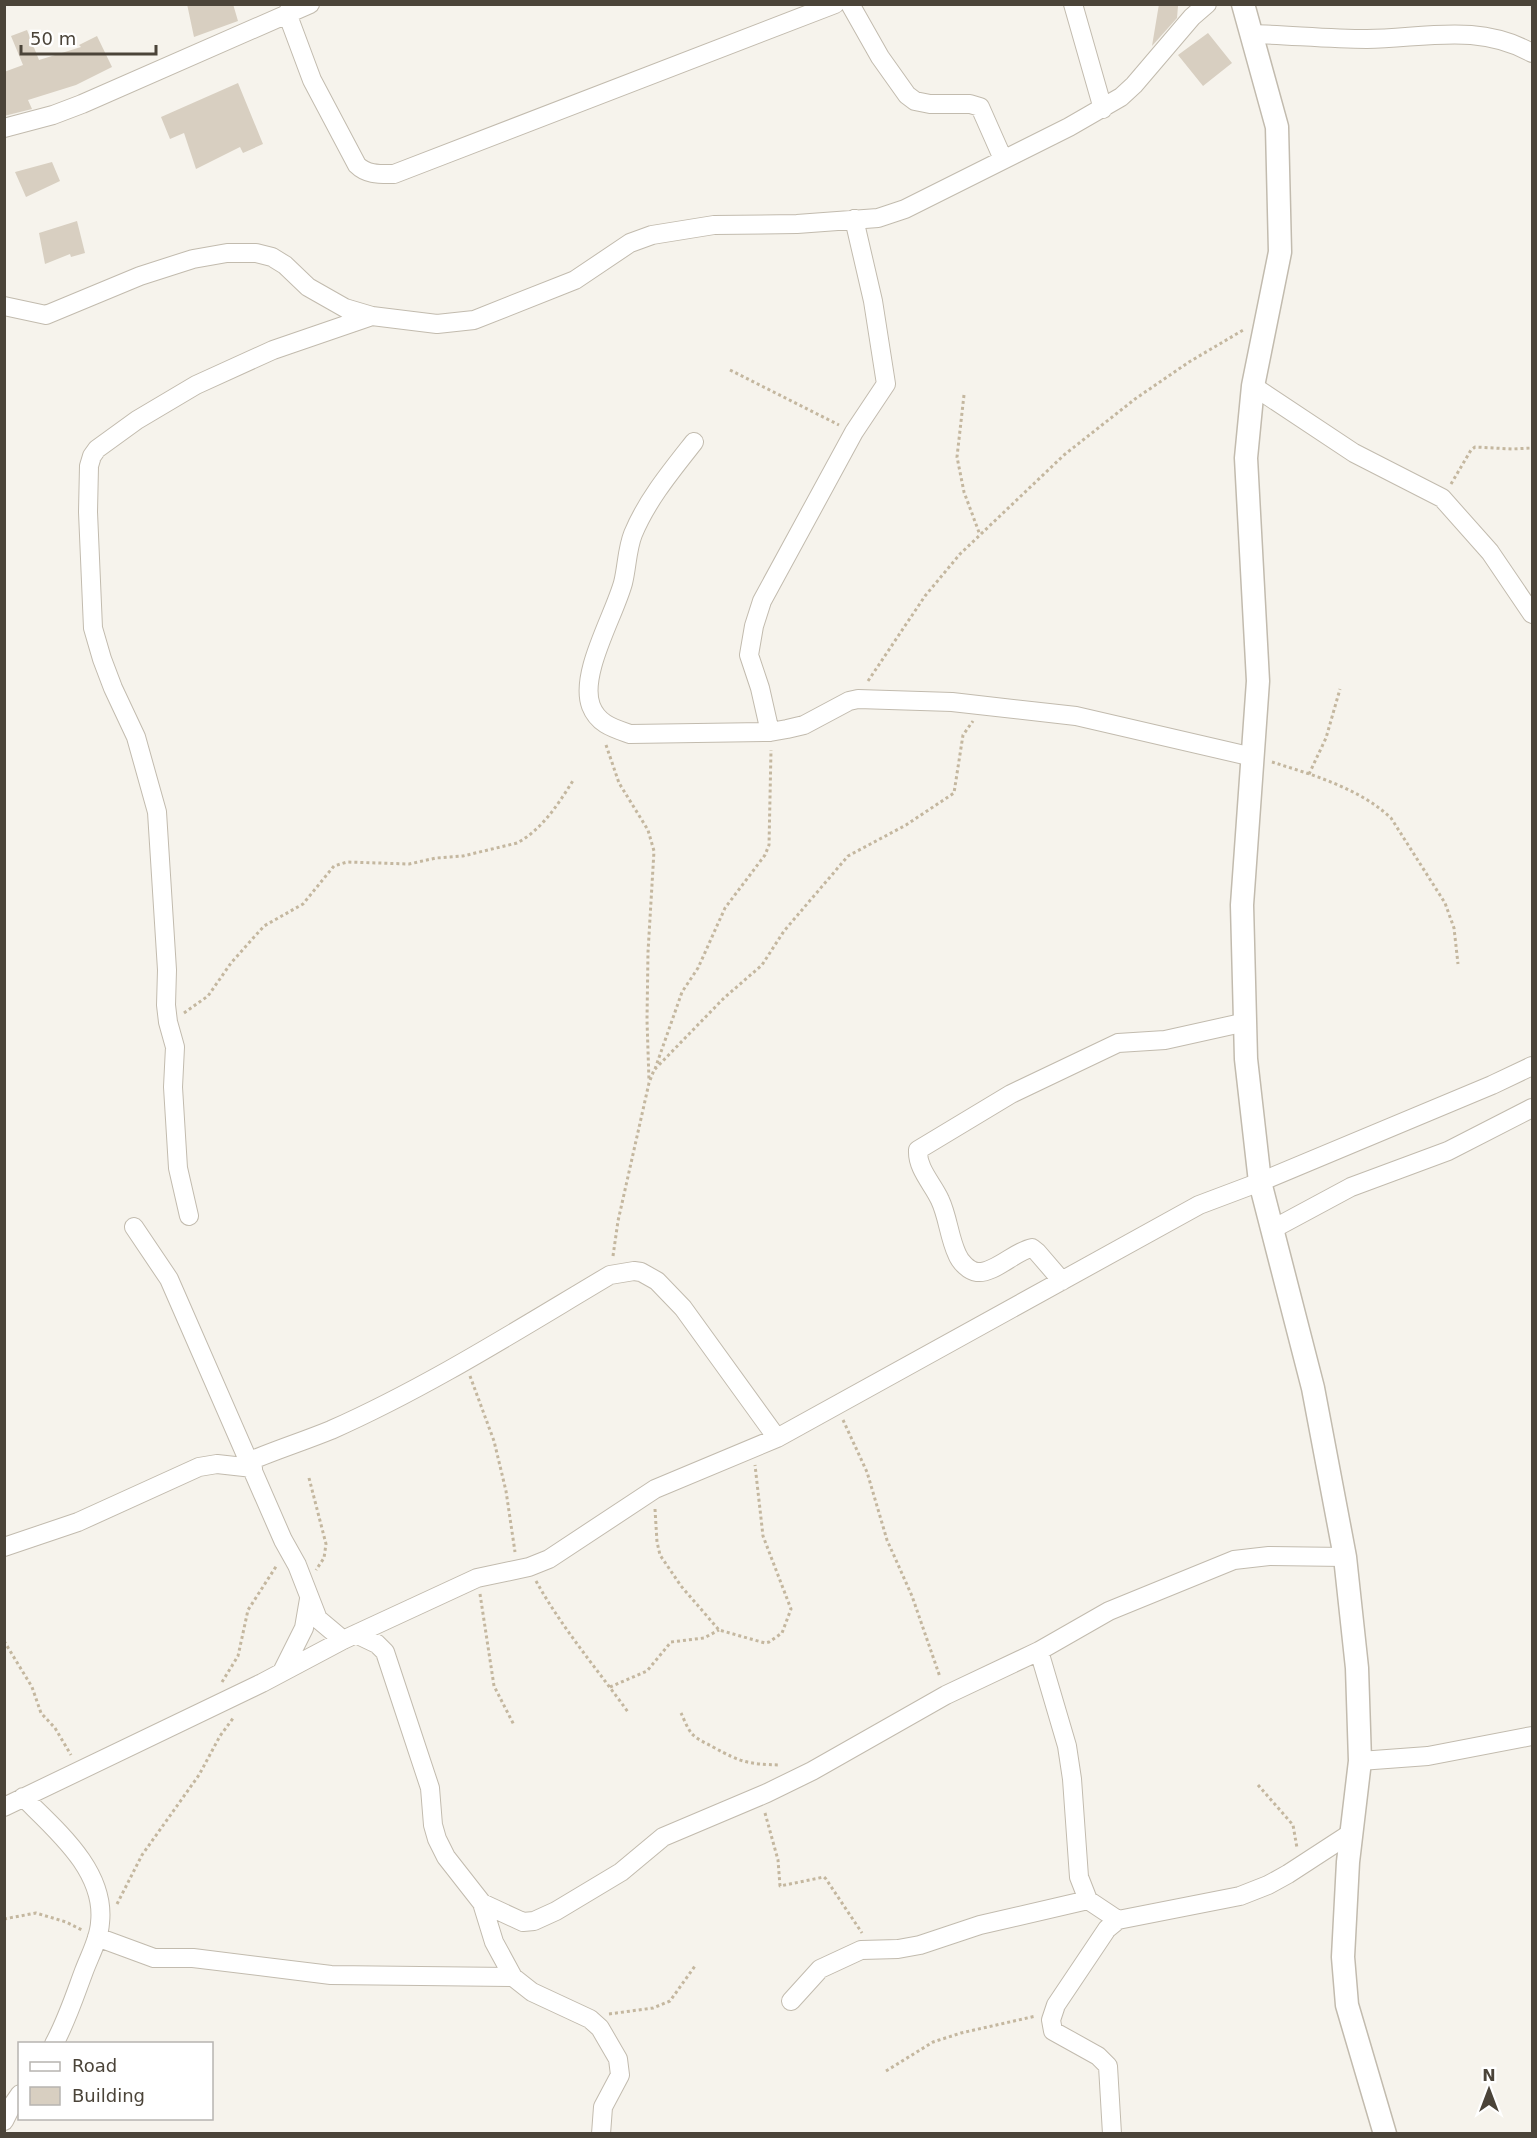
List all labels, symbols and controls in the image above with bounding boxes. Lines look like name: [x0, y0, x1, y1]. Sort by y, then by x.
scale bar: [21, 18, 156, 56]
text: 50 m: [30, 28, 76, 49]
legend: [18, 2042, 213, 2120]
text: Road: [72, 2055, 117, 2076]
north arrow: [1459, 2060, 1519, 2120]
text: N: [1482, 2066, 1496, 2085]
text: Building: [72, 2085, 145, 2106]

